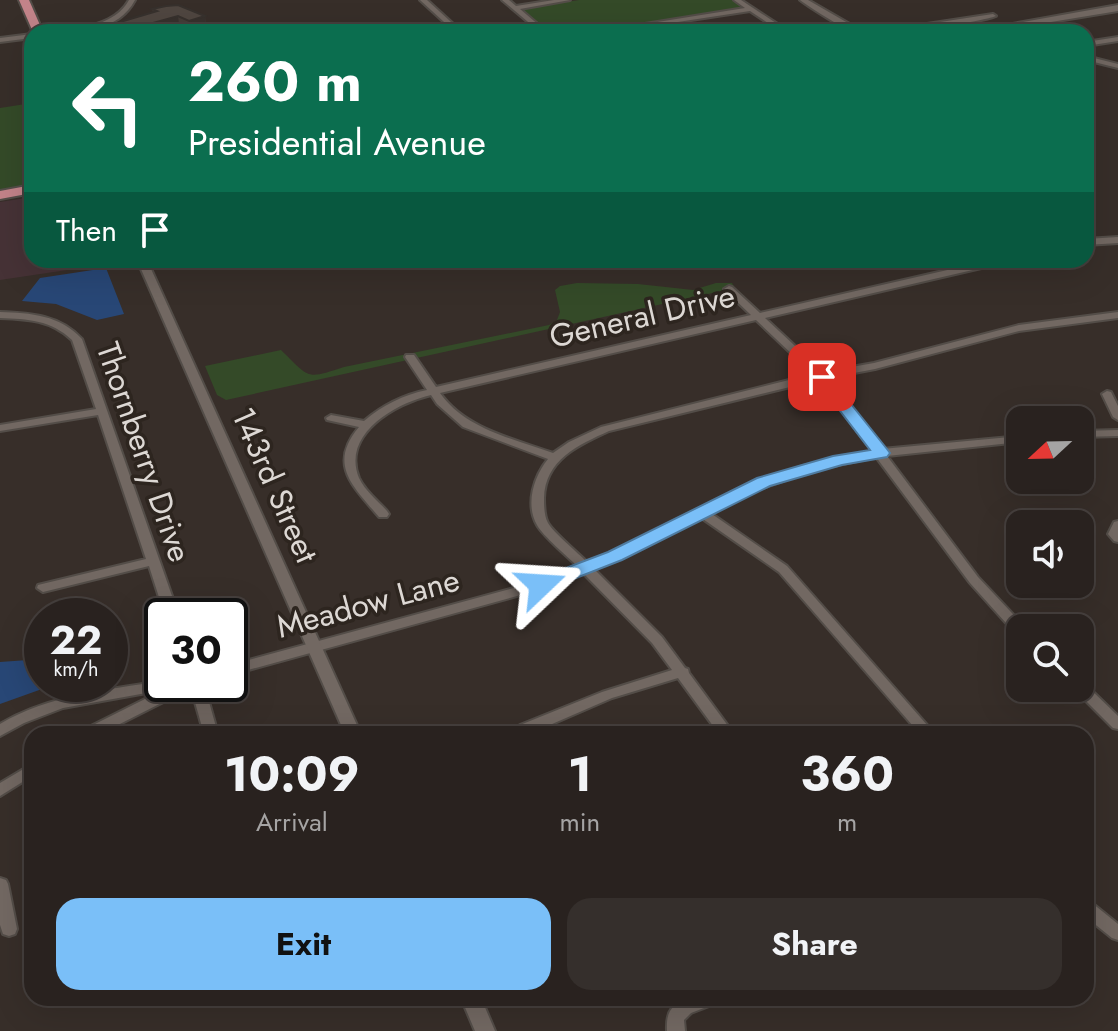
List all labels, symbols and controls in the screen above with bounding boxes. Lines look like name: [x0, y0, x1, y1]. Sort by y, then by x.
text: 260 m: [188, 41, 362, 122]
icon: left: [56, 56, 160, 160]
text: Presidential Avenue: [188, 116, 486, 168]
icon: arrive: [133, 208, 177, 252]
text: Then: [56, 209, 117, 252]
street label: General Drive: [545, 272, 739, 360]
street label: Thornberry Drive: [85, 336, 203, 568]
pin: [788, 343, 856, 411]
icon: arrive: [800, 355, 844, 399]
street label: 143rd Street: [220, 400, 330, 570]
north arrow: [1006, 406, 1094, 494]
map controls: [1006, 406, 1094, 702]
button: sound: [1006, 510, 1094, 598]
position arrow: [499, 543, 583, 627]
street label: Meadow Lane: [272, 557, 464, 649]
speed limit sign: 30: [144, 598, 248, 702]
text: 22: [50, 611, 102, 669]
button: search: [1006, 614, 1094, 702]
text: km/h: [53, 655, 99, 684]
text: 10:09: [224, 740, 360, 809]
text: 1: [568, 740, 592, 809]
text: 360: [800, 740, 894, 809]
text: Arrival: [256, 803, 328, 841]
text: min: [560, 803, 600, 841]
text: m: [837, 803, 857, 841]
button: Exit: [56, 898, 551, 990]
button: Share: [567, 898, 1062, 990]

